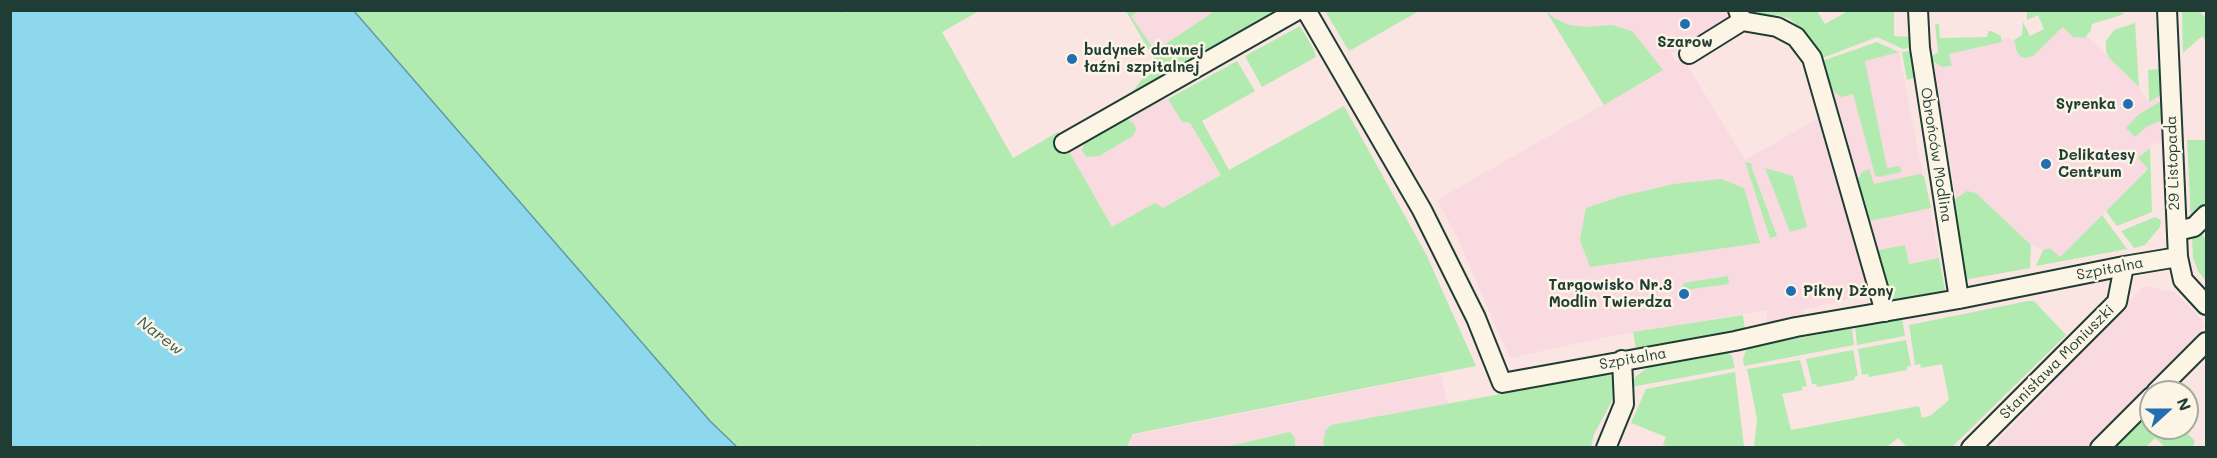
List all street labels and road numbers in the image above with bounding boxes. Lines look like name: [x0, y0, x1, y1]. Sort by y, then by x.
street label: Obrońców Modlina: [1916, 86, 1956, 224]
street label: 29 Listopada: [2162, 115, 2184, 211]
street label: Szpitalna: [2075, 254, 2145, 284]
street label: Stanisława Moniuszki: [1996, 301, 2118, 423]
street label: Szpitalna: [1598, 344, 1668, 374]

